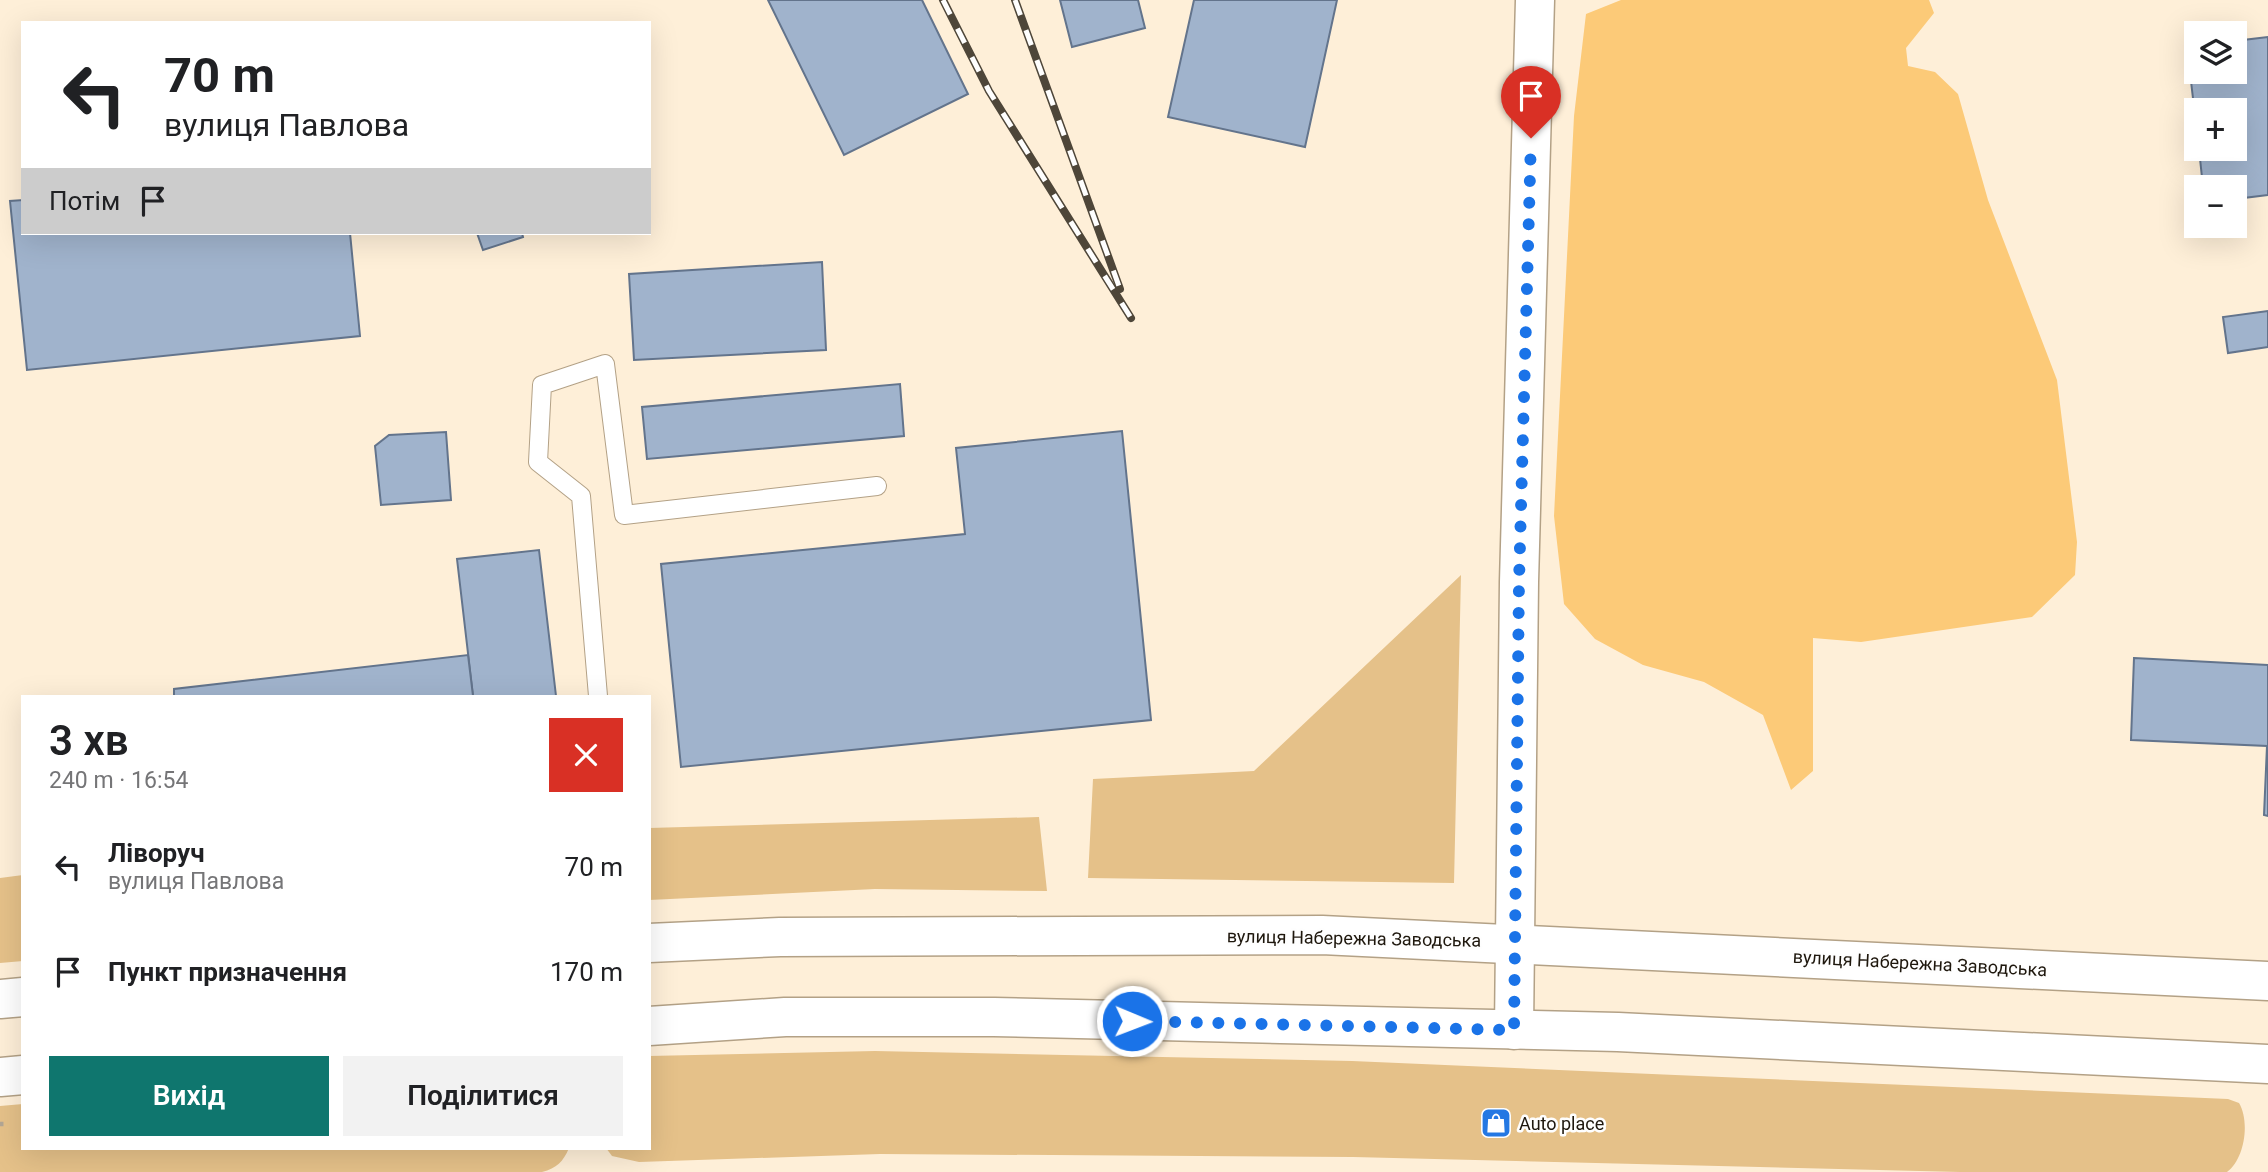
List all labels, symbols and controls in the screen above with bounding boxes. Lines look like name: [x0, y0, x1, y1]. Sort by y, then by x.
map controls: [2184, 21, 2247, 238]
button: layers: [2184, 21, 2247, 84]
text: 70 m: [164, 47, 275, 104]
icon: left: [49, 49, 140, 140]
pin: [1501, 66, 1561, 138]
icon: arrive: [1512, 77, 1550, 115]
button: +: [2184, 98, 2247, 161]
text: вулиця Павлова: [164, 106, 409, 144]
button: −: [2184, 175, 2247, 238]
icon: arrive: [134, 182, 172, 220]
text: Потім: [49, 186, 120, 216]
text: 3 хв: [49, 716, 128, 765]
button: close: [549, 718, 623, 792]
text: 240 m · 16:54: [49, 767, 188, 794]
text: Ліворуч: [108, 838, 205, 868]
icon: left: [49, 848, 87, 886]
text: 70 m: [565, 852, 623, 882]
text: вулиця Павлова: [108, 868, 284, 895]
street label: вулиця Набережна Заводська: [1227, 925, 1481, 951]
street label: вулиця Набережна Заводська: [1792, 946, 2048, 980]
icon: arrive: [49, 953, 87, 991]
text: Пункт призначення: [108, 957, 347, 987]
text: 170 m: [550, 957, 623, 987]
position arrow: [1095, 984, 1169, 1058]
button: Вихід: [49, 1056, 329, 1136]
button: Поділитися: [343, 1056, 623, 1136]
shop icon: Auto place: [1479, 1106, 1513, 1140]
place label: Auto place: [1519, 1113, 1604, 1134]

